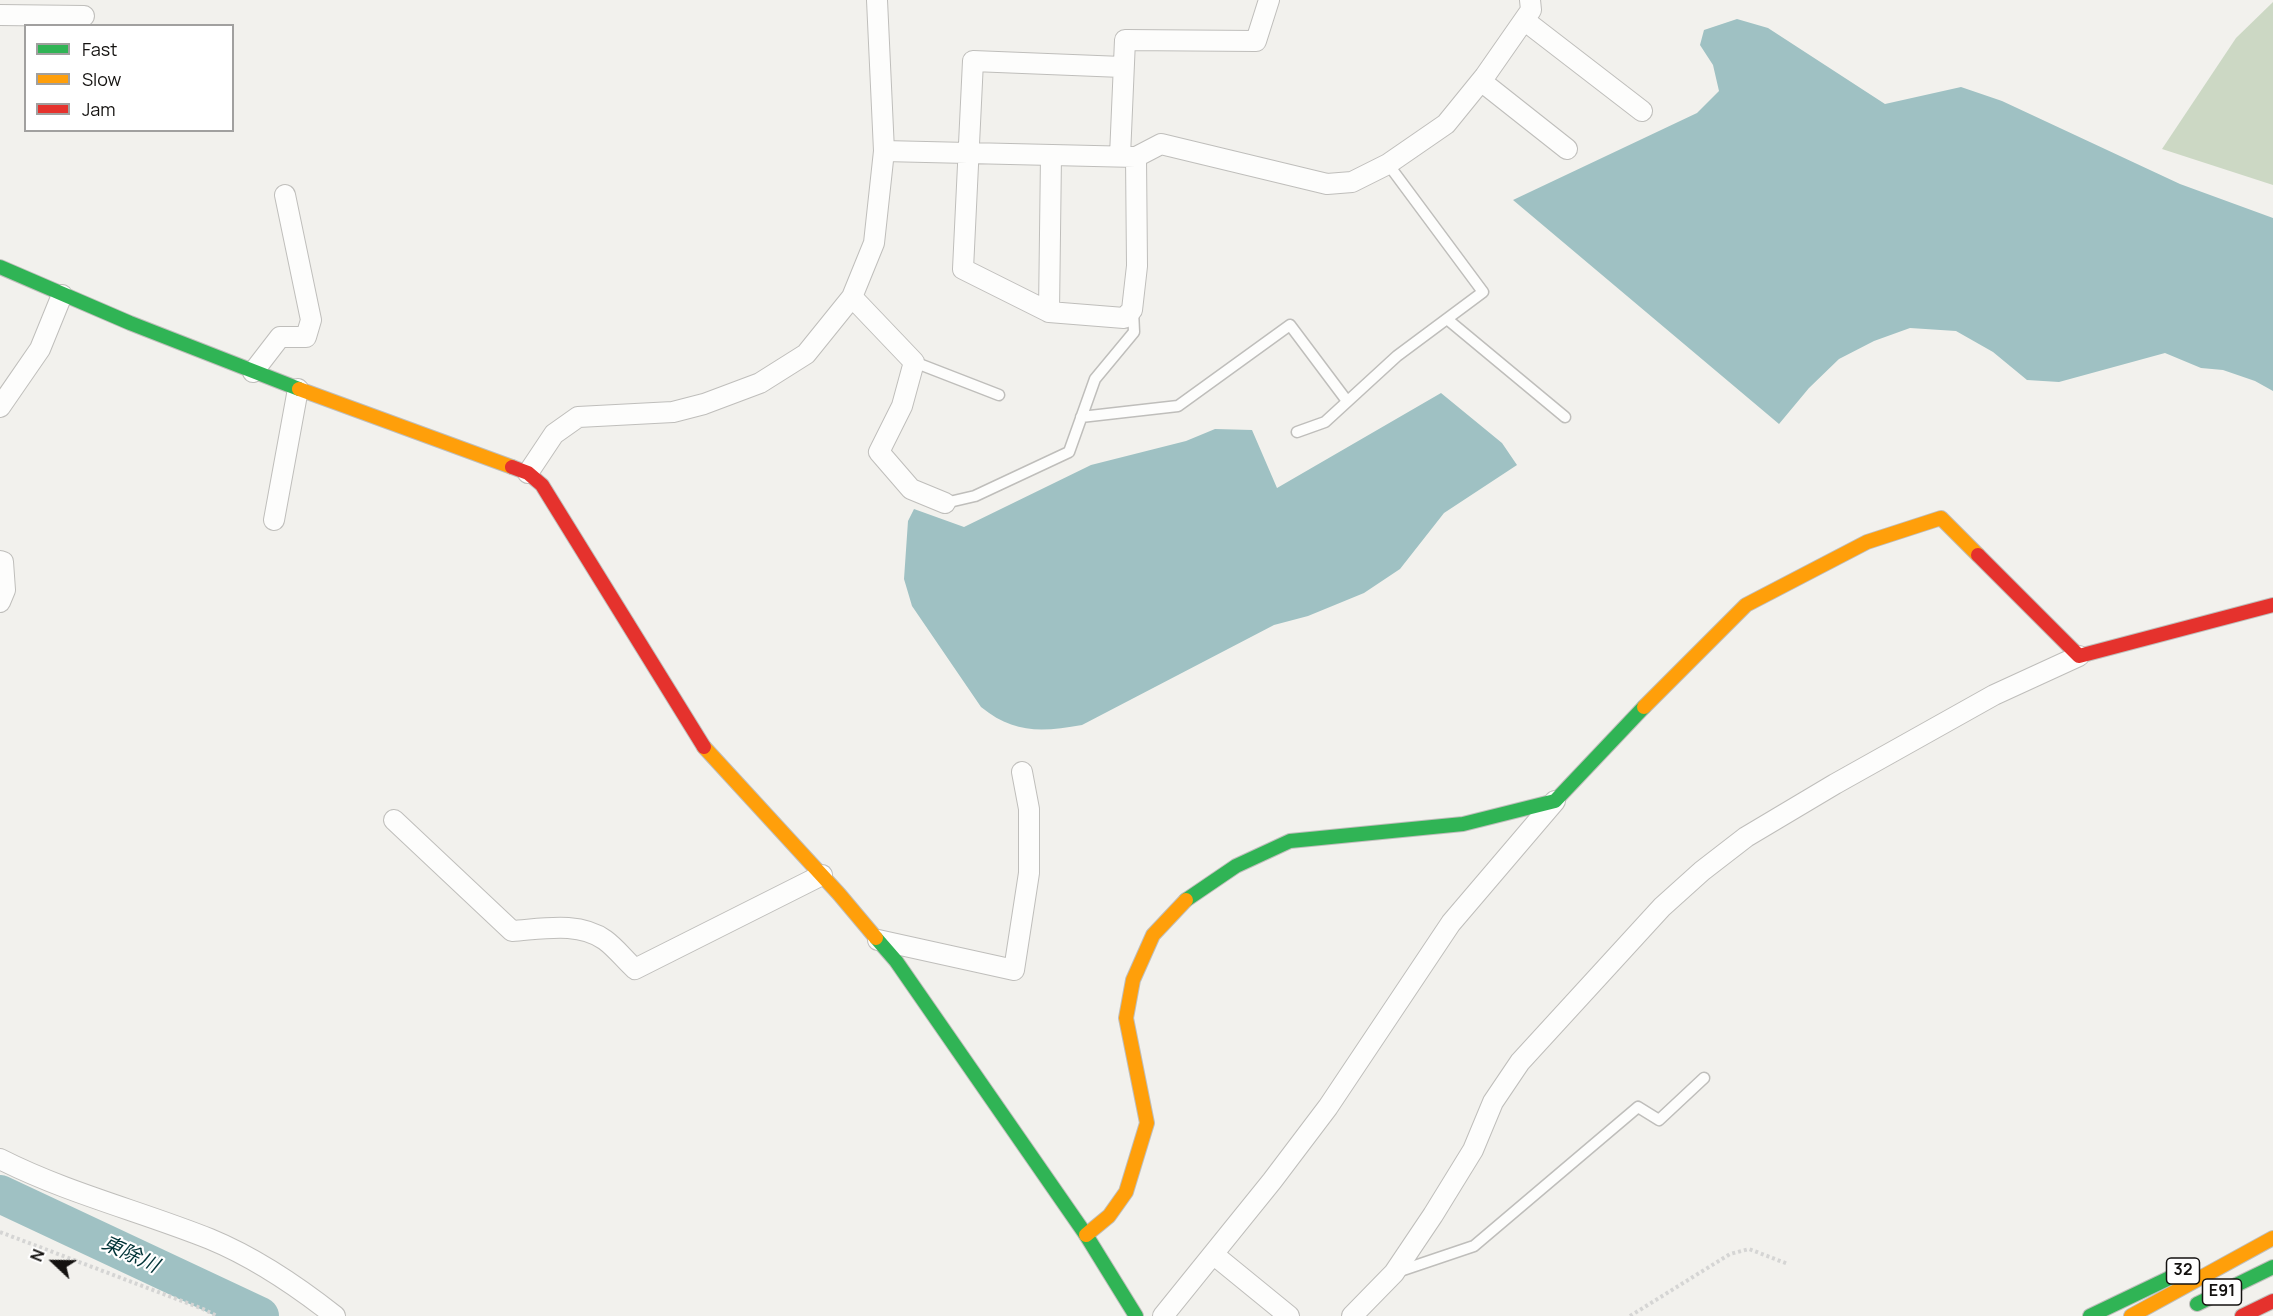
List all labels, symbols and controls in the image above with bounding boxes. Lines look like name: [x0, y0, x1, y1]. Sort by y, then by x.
legend: [24, 24, 234, 132]
text: Fast: [82, 37, 117, 61]
text: Slow: [82, 67, 121, 91]
text: Jam: [82, 97, 116, 121]
water label: 東除川: [98, 1231, 162, 1279]
north arrow: [24, 1232, 84, 1292]
text: N: [25, 1246, 50, 1265]
road number: 32: [2166, 1258, 2200, 1284]
road number: E91: [2202, 1279, 2242, 1305]

